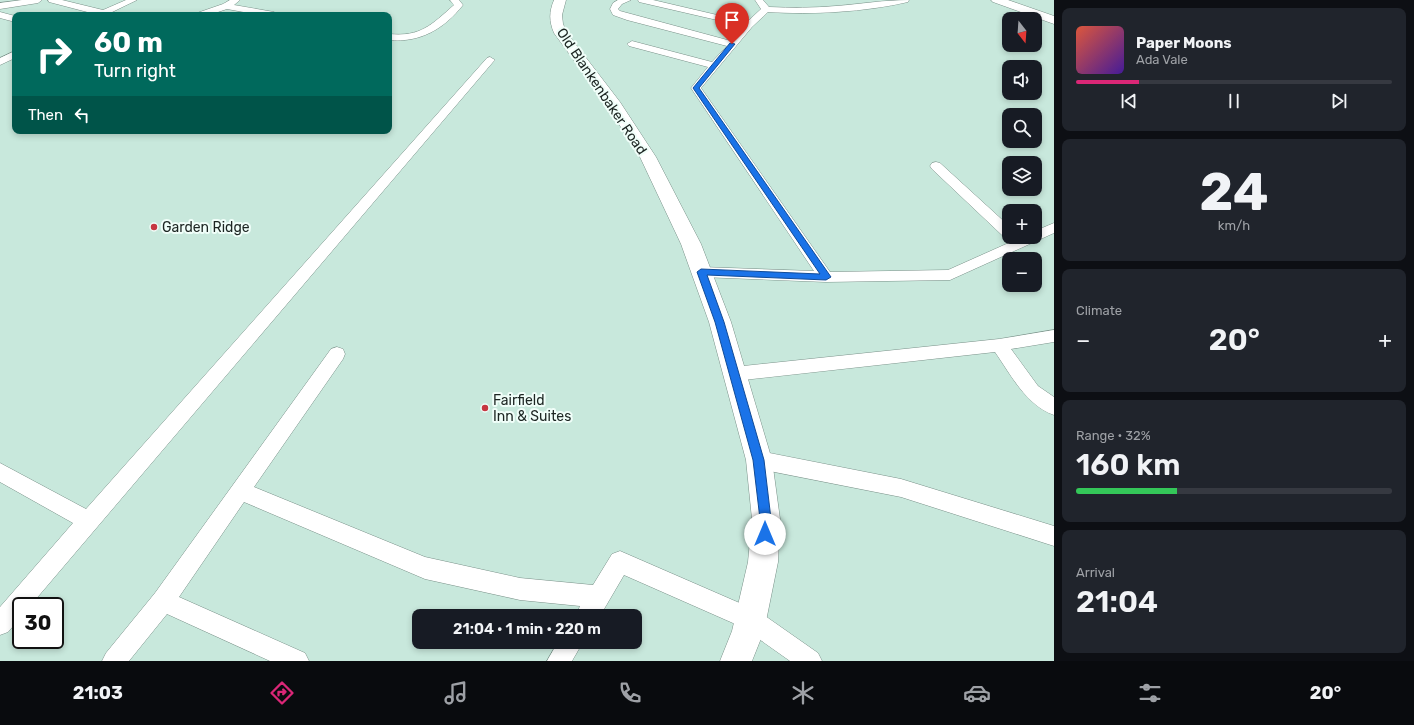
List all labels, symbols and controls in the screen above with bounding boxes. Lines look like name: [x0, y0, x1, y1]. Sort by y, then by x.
pin: [715, 3, 749, 44]
icon: arrive: [721, 9, 743, 31]
north arrow: [1002, 12, 1042, 52]
map controls: [1002, 12, 1042, 292]
street label: Old Blankenbaker Road: [553, 25, 650, 158]
text: 60 m: [94, 26, 163, 59]
icon: right: [28, 28, 80, 80]
text: Paper Moons: [1136, 34, 1232, 52]
text: Ada Vale: [1136, 52, 1188, 67]
text: Turn right: [94, 60, 176, 82]
button: sound: [1002, 60, 1042, 100]
icon: previous: [1118, 90, 1140, 112]
icon: pause: [1223, 90, 1245, 112]
icon: next: [1328, 90, 1350, 112]
icon: left: [71, 104, 93, 126]
text: Then: [28, 106, 63, 124]
button: search: [1002, 108, 1042, 148]
button: layers: [1002, 156, 1042, 196]
text: 24: [1199, 161, 1269, 223]
button: +: [1002, 204, 1042, 244]
text: km/h: [1218, 218, 1250, 233]
place label: Garden Ridge: [162, 219, 250, 236]
marker: Garden Ridge: [149, 222, 159, 232]
button: −: [1002, 252, 1042, 292]
text: Climate: [1076, 303, 1122, 318]
text: 20°: [1209, 322, 1260, 358]
text: −: [1076, 327, 1090, 354]
text: +: [1378, 327, 1392, 354]
place label: Fairfield Inn & Suites: [493, 392, 571, 425]
marker: Fairfield Inn & Suites: [480, 403, 490, 413]
text: Range · 32%: [1076, 428, 1151, 443]
text: 160 km: [1076, 447, 1180, 483]
position arrow: [744, 513, 786, 555]
text: Arrival: [1076, 565, 1115, 580]
text: 21:04: [1076, 584, 1158, 620]
speed limit sign: 30: [12, 597, 64, 649]
text: 21:04 · 1 min · 220 m: [453, 620, 601, 638]
icon: directions: [268, 679, 296, 707]
icon: music: [442, 679, 470, 707]
icon: phone: [616, 679, 644, 707]
icon: climate: [789, 679, 817, 707]
icon: car: [963, 679, 991, 707]
icon: filters: [1136, 679, 1164, 707]
text: 21:03: [73, 682, 123, 704]
text: 20°: [1310, 682, 1341, 704]

